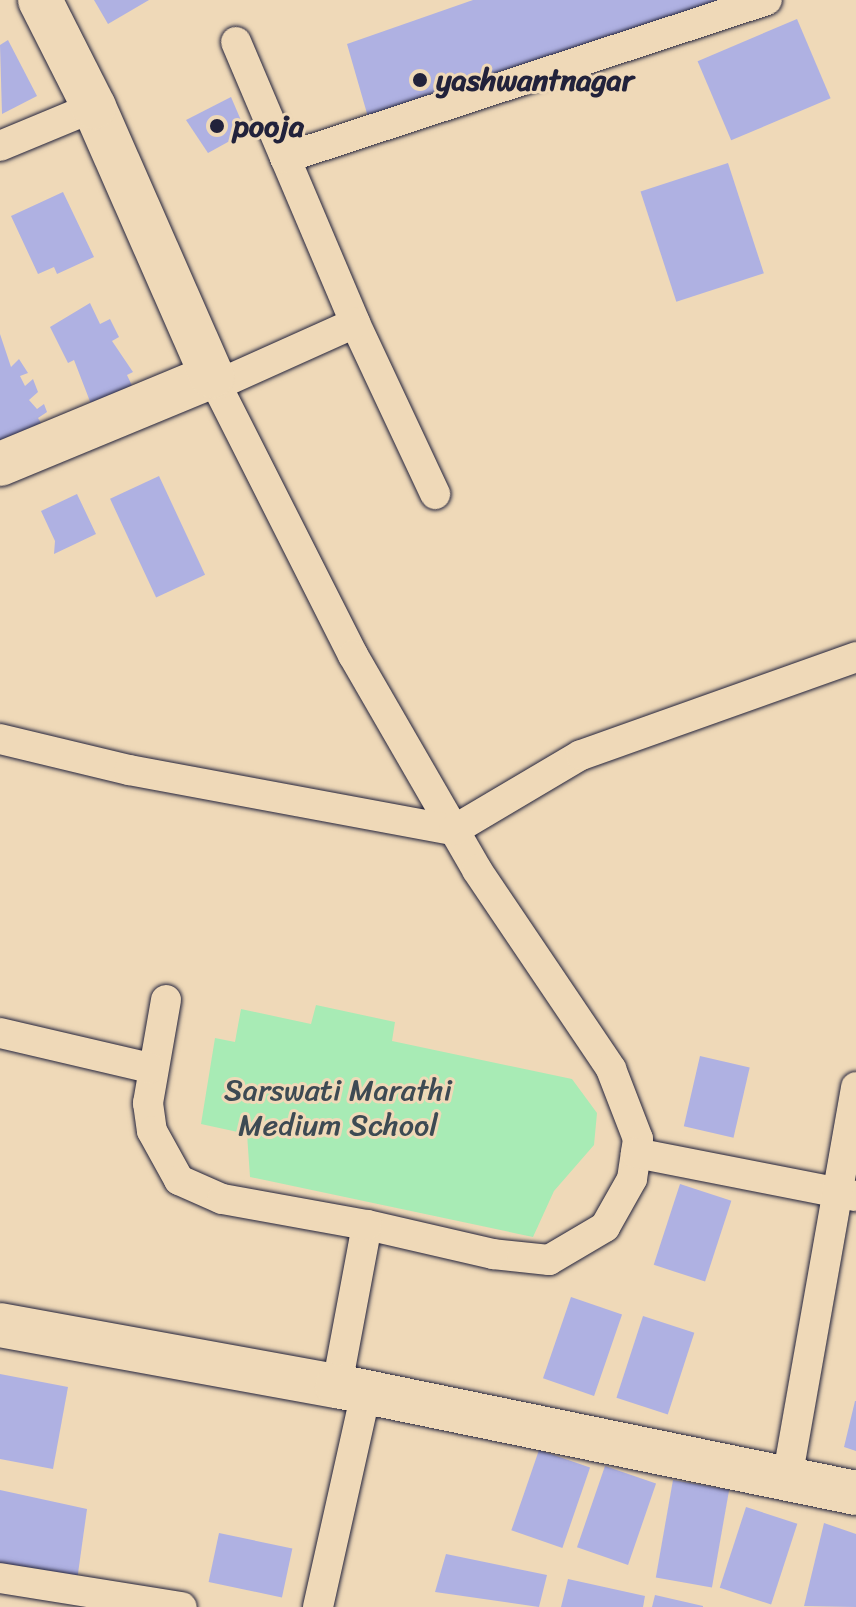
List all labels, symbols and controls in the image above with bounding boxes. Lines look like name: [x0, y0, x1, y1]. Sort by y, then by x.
place label: yashwantnagar: [436, 62, 634, 98]
marker: yashwantnagar: [411, 71, 429, 89]
place label: pooja: [233, 108, 304, 144]
marker: pooja: [208, 117, 226, 135]
park label: Sarswati Marathi Medium School: [224, 1072, 452, 1142]

